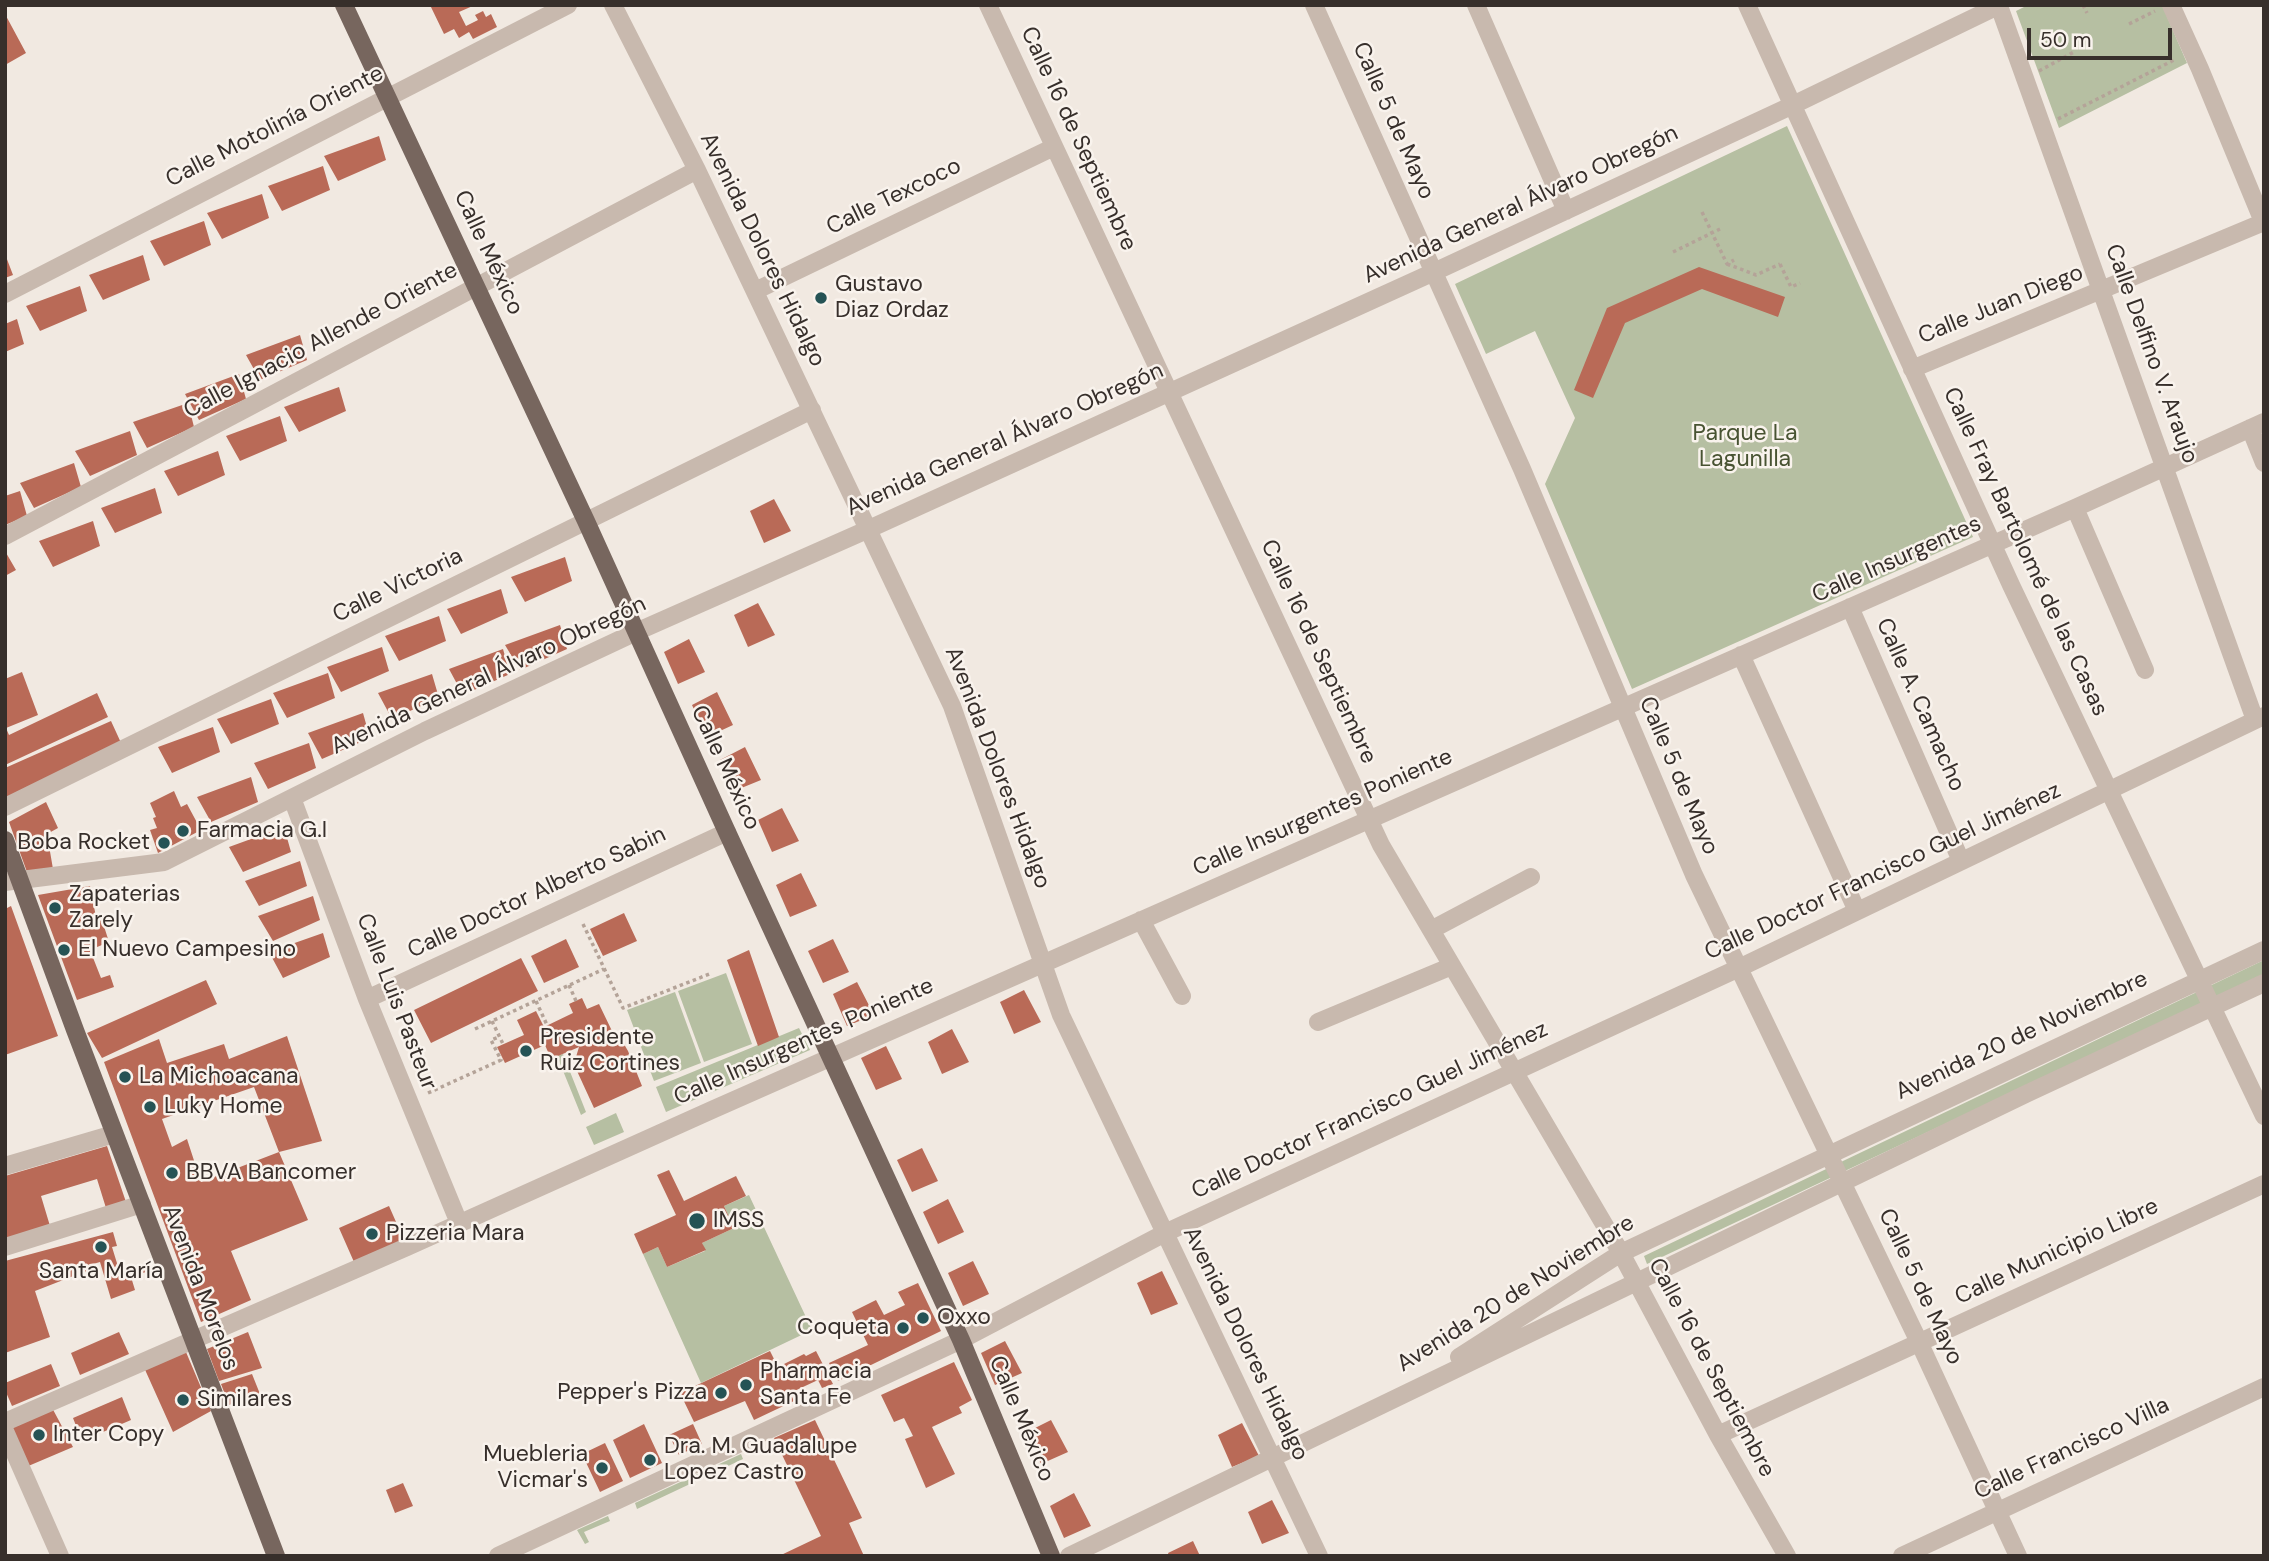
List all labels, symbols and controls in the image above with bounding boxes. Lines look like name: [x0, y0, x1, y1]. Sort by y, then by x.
scale bar: [2031, 14, 2176, 58]
street label: Calle 16 de Septiembre: [1014, 23, 1142, 255]
text: 50 m: [2040, 26, 2091, 54]
street label: Calle 5 de Mayo: [1346, 38, 1440, 204]
street label: Calle Motolinía Oriente: [161, 60, 389, 194]
street label: Avenida General Álvaro Obregón: [1359, 120, 1683, 290]
street label: Avenida Dolores Hidalgo: [693, 129, 831, 371]
street label: Calle Texcoco: [822, 153, 966, 241]
street label: Calle México: [447, 186, 529, 320]
street label: Calle Delfino V. Araujo: [2098, 241, 2204, 467]
street label: Calle Ignacio Allende Oriente: [179, 257, 463, 425]
street label: Calle Juan Diego: [1915, 259, 2087, 351]
place label: Gustavo Diaz Ordaz: [835, 271, 949, 325]
marker: Gustavo Diaz Ordaz: [813, 290, 829, 306]
street label: Avenida General Álvaro Obregón: [842, 357, 1168, 523]
street label: Calle Fray Bartolomé de las Casas: [1937, 383, 2113, 721]
park label: Parque La Lagunilla: [1693, 420, 1797, 474]
street label: Calle Insurgentes: [1808, 510, 1986, 610]
street label: Calle 16 de Septiembre: [1254, 536, 1382, 768]
street label: Calle Victoria: [329, 543, 467, 629]
street label: Avenida General Álvaro Obregón: [327, 591, 651, 761]
street label: Calle A. Camacho: [1869, 614, 1971, 796]
street label: Avenida Dolores Hidalgo: [938, 643, 1056, 893]
street label: Calle 5 de Mayo: [1632, 693, 1724, 859]
street label: Calle México: [684, 701, 766, 835]
street label: Calle Insurgentes Poniente: [1189, 743, 1457, 883]
street label: Calle Doctor Francisco Guel Jiménez: [1701, 777, 2065, 967]
place label: Farmacia G.I: [197, 817, 327, 845]
street label: Calle Doctor Alberto Sabin: [404, 821, 670, 965]
marker: Farmacia G.I: [175, 823, 191, 839]
place label: Boba Rocket: [17, 829, 150, 857]
marker: Boba Rocket: [156, 835, 172, 851]
place label: Zapaterias Zarely: [69, 881, 180, 935]
marker: Zapaterias Zarely: [47, 900, 63, 916]
street label: Calle Luis Pasteur: [350, 910, 442, 1094]
place label: El Nuevo Campesino: [78, 936, 296, 964]
marker: El Nuevo Campesino: [56, 942, 72, 958]
street label: Avenida 20 de Noviembre: [1892, 965, 2152, 1107]
street label: Calle Insurgentes Poniente: [670, 972, 938, 1112]
street label: Calle Doctor Francisco Guel Jiménez: [1188, 1016, 1552, 1206]
place label: Presidente Ruiz Cortines: [540, 1024, 680, 1078]
marker: Presidente Ruiz Cortines: [518, 1043, 534, 1059]
place label: La Michoacana: [139, 1063, 299, 1091]
marker: La Michoacana: [117, 1069, 133, 1085]
place label: Luky Home: [164, 1093, 283, 1121]
marker: Luky Home: [142, 1099, 158, 1115]
place label: BBVA Bancomer: [186, 1159, 356, 1187]
marker: BBVA Bancomer: [164, 1165, 180, 1181]
street label: Calle Municipio Libre: [1951, 1193, 2163, 1311]
street label: Avenida Morelos: [156, 1201, 244, 1375]
street label: Calle 5 de Mayo: [1872, 1205, 1968, 1369]
place label: IMSS: [713, 1207, 764, 1235]
street label: Avenida 20 de Noviembre: [1392, 1210, 1640, 1378]
marker: IMSS: [687, 1211, 707, 1231]
place label: Pizzeria Mara: [386, 1220, 525, 1248]
street label: Avenida Dolores Hidalgo: [1176, 1223, 1314, 1465]
marker: Pizzeria Mara: [364, 1226, 380, 1242]
marker: Santa María: [93, 1239, 109, 1255]
street label: Calle 16 de Septiembre: [1642, 1254, 1780, 1482]
place label: Santa María: [39, 1258, 163, 1286]
place label: Oxxo: [937, 1304, 991, 1332]
marker: Oxxo: [915, 1310, 931, 1326]
place label: Coqueta: [797, 1314, 889, 1342]
marker: Coqueta: [895, 1320, 911, 1336]
street label: Calle México: [982, 1352, 1060, 1486]
place label: Pharmacia Santa Fe: [760, 1358, 872, 1412]
marker: Pharmacia Santa Fe: [738, 1377, 754, 1393]
place label: Pepper's Pizza: [557, 1379, 707, 1407]
marker: Pepper's Pizza: [713, 1385, 729, 1401]
place label: Similares: [197, 1386, 292, 1414]
marker: Similares: [175, 1392, 191, 1408]
street label: Calle Francisco Villa: [1970, 1392, 2174, 1506]
place label: Inter Copy: [53, 1421, 164, 1449]
marker: Inter Copy: [31, 1427, 47, 1443]
place label: Dra. M. Guadalupe Lopez Castro: [664, 1433, 857, 1487]
place label: Muebleria Vicmar's: [483, 1441, 588, 1495]
marker: Dra. M. Guadalupe Lopez Castro: [642, 1452, 658, 1468]
marker: Muebleria Vicmar's: [594, 1460, 610, 1476]

